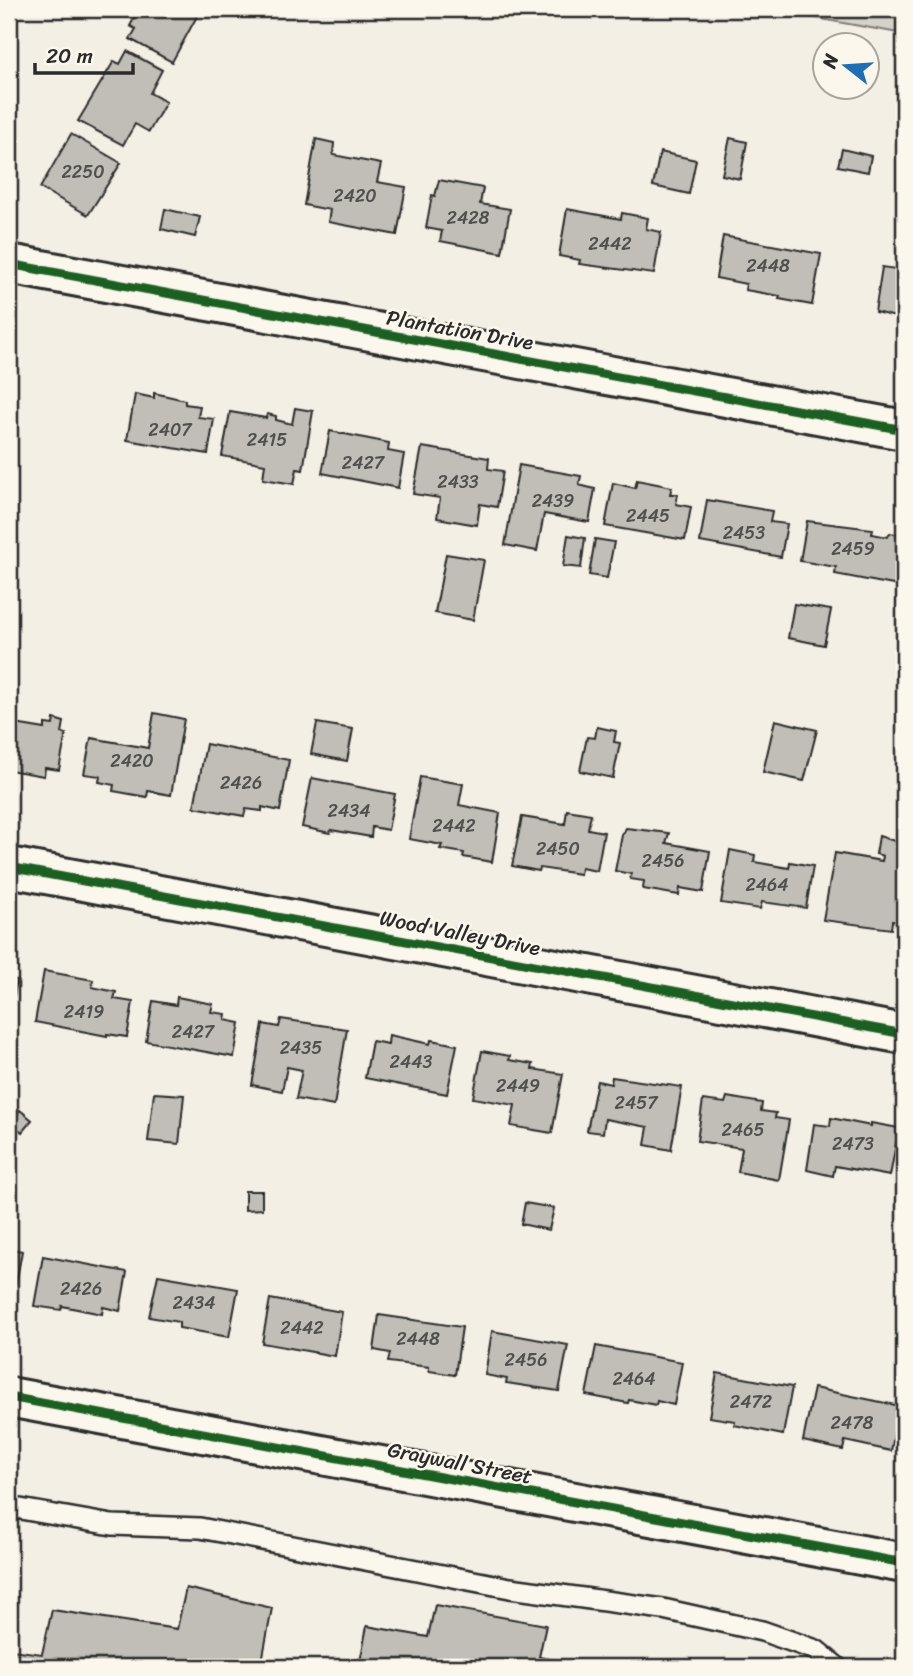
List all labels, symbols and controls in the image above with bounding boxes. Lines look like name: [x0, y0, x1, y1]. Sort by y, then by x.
scale bar: [35, 32, 133, 76]
north arrow: [811, 32, 881, 102]
text: 20 m: [46, 37, 93, 75]
text: N: [812, 49, 848, 73]
house number: 2250: [61, 156, 105, 188]
house number: 2420: [333, 180, 377, 212]
house number: 2428: [447, 202, 490, 234]
house number: 2442: [588, 228, 632, 260]
house number: 2448: [746, 250, 790, 282]
street label: Plantation Drive: [383, 298, 537, 362]
house number: 2407: [148, 414, 193, 446]
house number: 2415: [247, 424, 287, 456]
house number: 2427: [342, 447, 386, 479]
house number: 2433: [437, 466, 479, 498]
house number: 2439: [532, 485, 574, 517]
house number: 2445: [626, 500, 670, 532]
house number: 2453: [723, 517, 765, 549]
house number: 2459: [831, 533, 875, 565]
house number: 2420: [110, 745, 154, 777]
house number: 2426: [220, 767, 262, 799]
house number: 2434: [328, 795, 370, 827]
house number: 2442: [432, 810, 476, 842]
house number: 2450: [536, 833, 580, 865]
house number: 2456: [642, 845, 684, 877]
house number: 2464: [745, 869, 789, 901]
street label: Wood Valley Drive: [376, 899, 544, 967]
house number: 2419: [64, 996, 104, 1028]
house number: 2427: [172, 1016, 216, 1048]
house number: 2435: [280, 1032, 322, 1064]
house number: 2443: [390, 1046, 432, 1078]
house number: 2449: [496, 1070, 540, 1102]
house number: 2457: [615, 1087, 659, 1119]
house number: 2465: [722, 1114, 764, 1146]
house number: 2473: [832, 1128, 874, 1160]
house number: 2426: [60, 1273, 102, 1305]
house number: 2434: [173, 1287, 215, 1319]
house number: 2442: [280, 1312, 324, 1344]
house number: 2448: [396, 1323, 440, 1355]
house number: 2456: [505, 1344, 547, 1376]
house number: 2464: [612, 1363, 656, 1395]
house number: 2472: [730, 1386, 772, 1418]
house number: 2478: [831, 1407, 874, 1439]
street label: Graywall Street: [384, 1430, 536, 1496]

